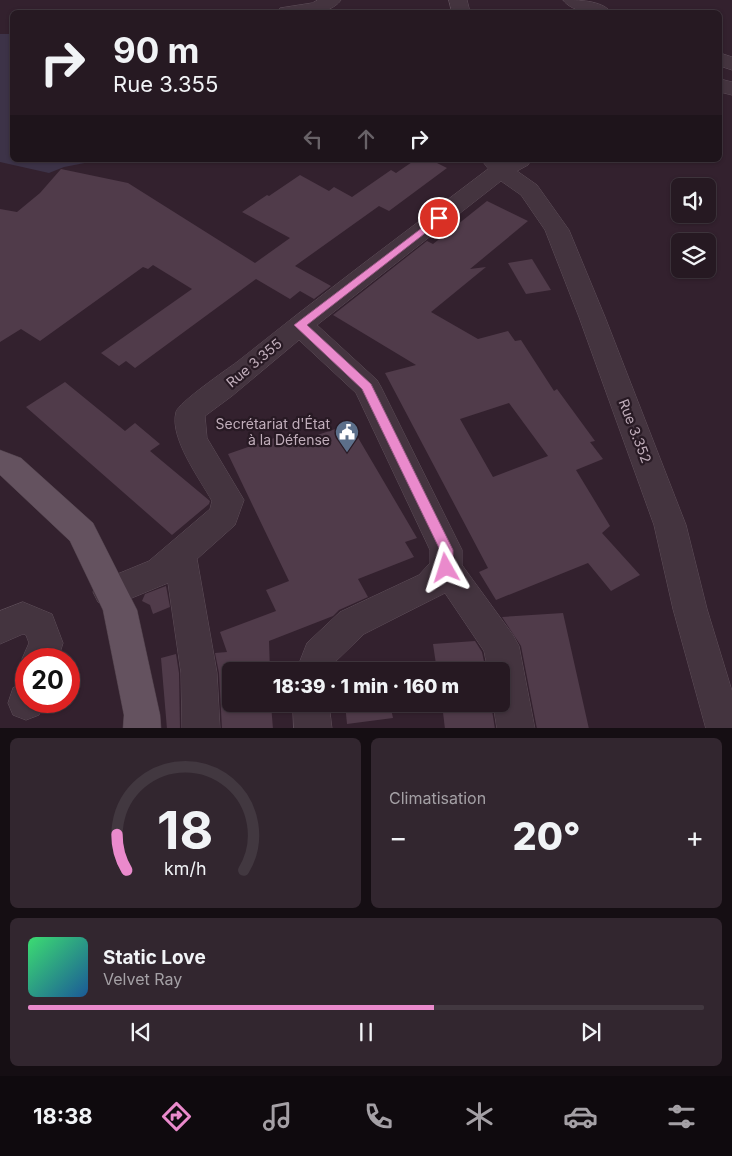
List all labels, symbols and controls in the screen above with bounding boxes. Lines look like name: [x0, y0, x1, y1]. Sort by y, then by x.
text: 90 m: [113, 29, 200, 71]
icon: right: [30, 30, 95, 95]
text: Rue 3.355: [113, 71, 218, 97]
icon: left: [299, 125, 327, 153]
icon: ahead: [352, 125, 380, 153]
icon: right: [405, 125, 433, 153]
map controls: [671, 178, 716, 278]
button: sound: [671, 178, 716, 223]
pin: [418, 197, 460, 239]
icon: arrive: [425, 204, 453, 232]
button: layers: [671, 233, 716, 278]
street label: Rue 3.355: [223, 335, 285, 391]
street label: Rue 3.352: [616, 396, 655, 465]
place label: Secrétariat d'État à la Défense: [216, 415, 330, 448]
public building icon: Secrétariat d'État à la Défense: [334, 419, 360, 453]
position arrow: [419, 541, 471, 593]
speed limit sign: 20: [15, 648, 80, 713]
text: 18:39 · 1 min · 160 m: [273, 675, 459, 698]
text: Climatisation: [389, 788, 486, 808]
text: 18: [157, 799, 214, 862]
text: 20°: [512, 813, 581, 859]
text: −: [389, 820, 408, 854]
text: +: [685, 820, 704, 854]
text: km/h: [164, 858, 207, 879]
text: Static Love: [103, 946, 206, 969]
text: Velvet Ray: [103, 969, 182, 989]
icon: previous: [127, 1018, 155, 1046]
icon: pause: [352, 1018, 380, 1046]
icon: next: [577, 1018, 605, 1046]
icon: directions: [159, 1099, 194, 1134]
icon: music: [260, 1099, 295, 1134]
icon: phone: [361, 1099, 396, 1134]
icon: climate: [462, 1099, 497, 1134]
icon: car: [563, 1099, 598, 1134]
icon: filters: [664, 1099, 699, 1134]
text: 18:38: [33, 1103, 93, 1129]

